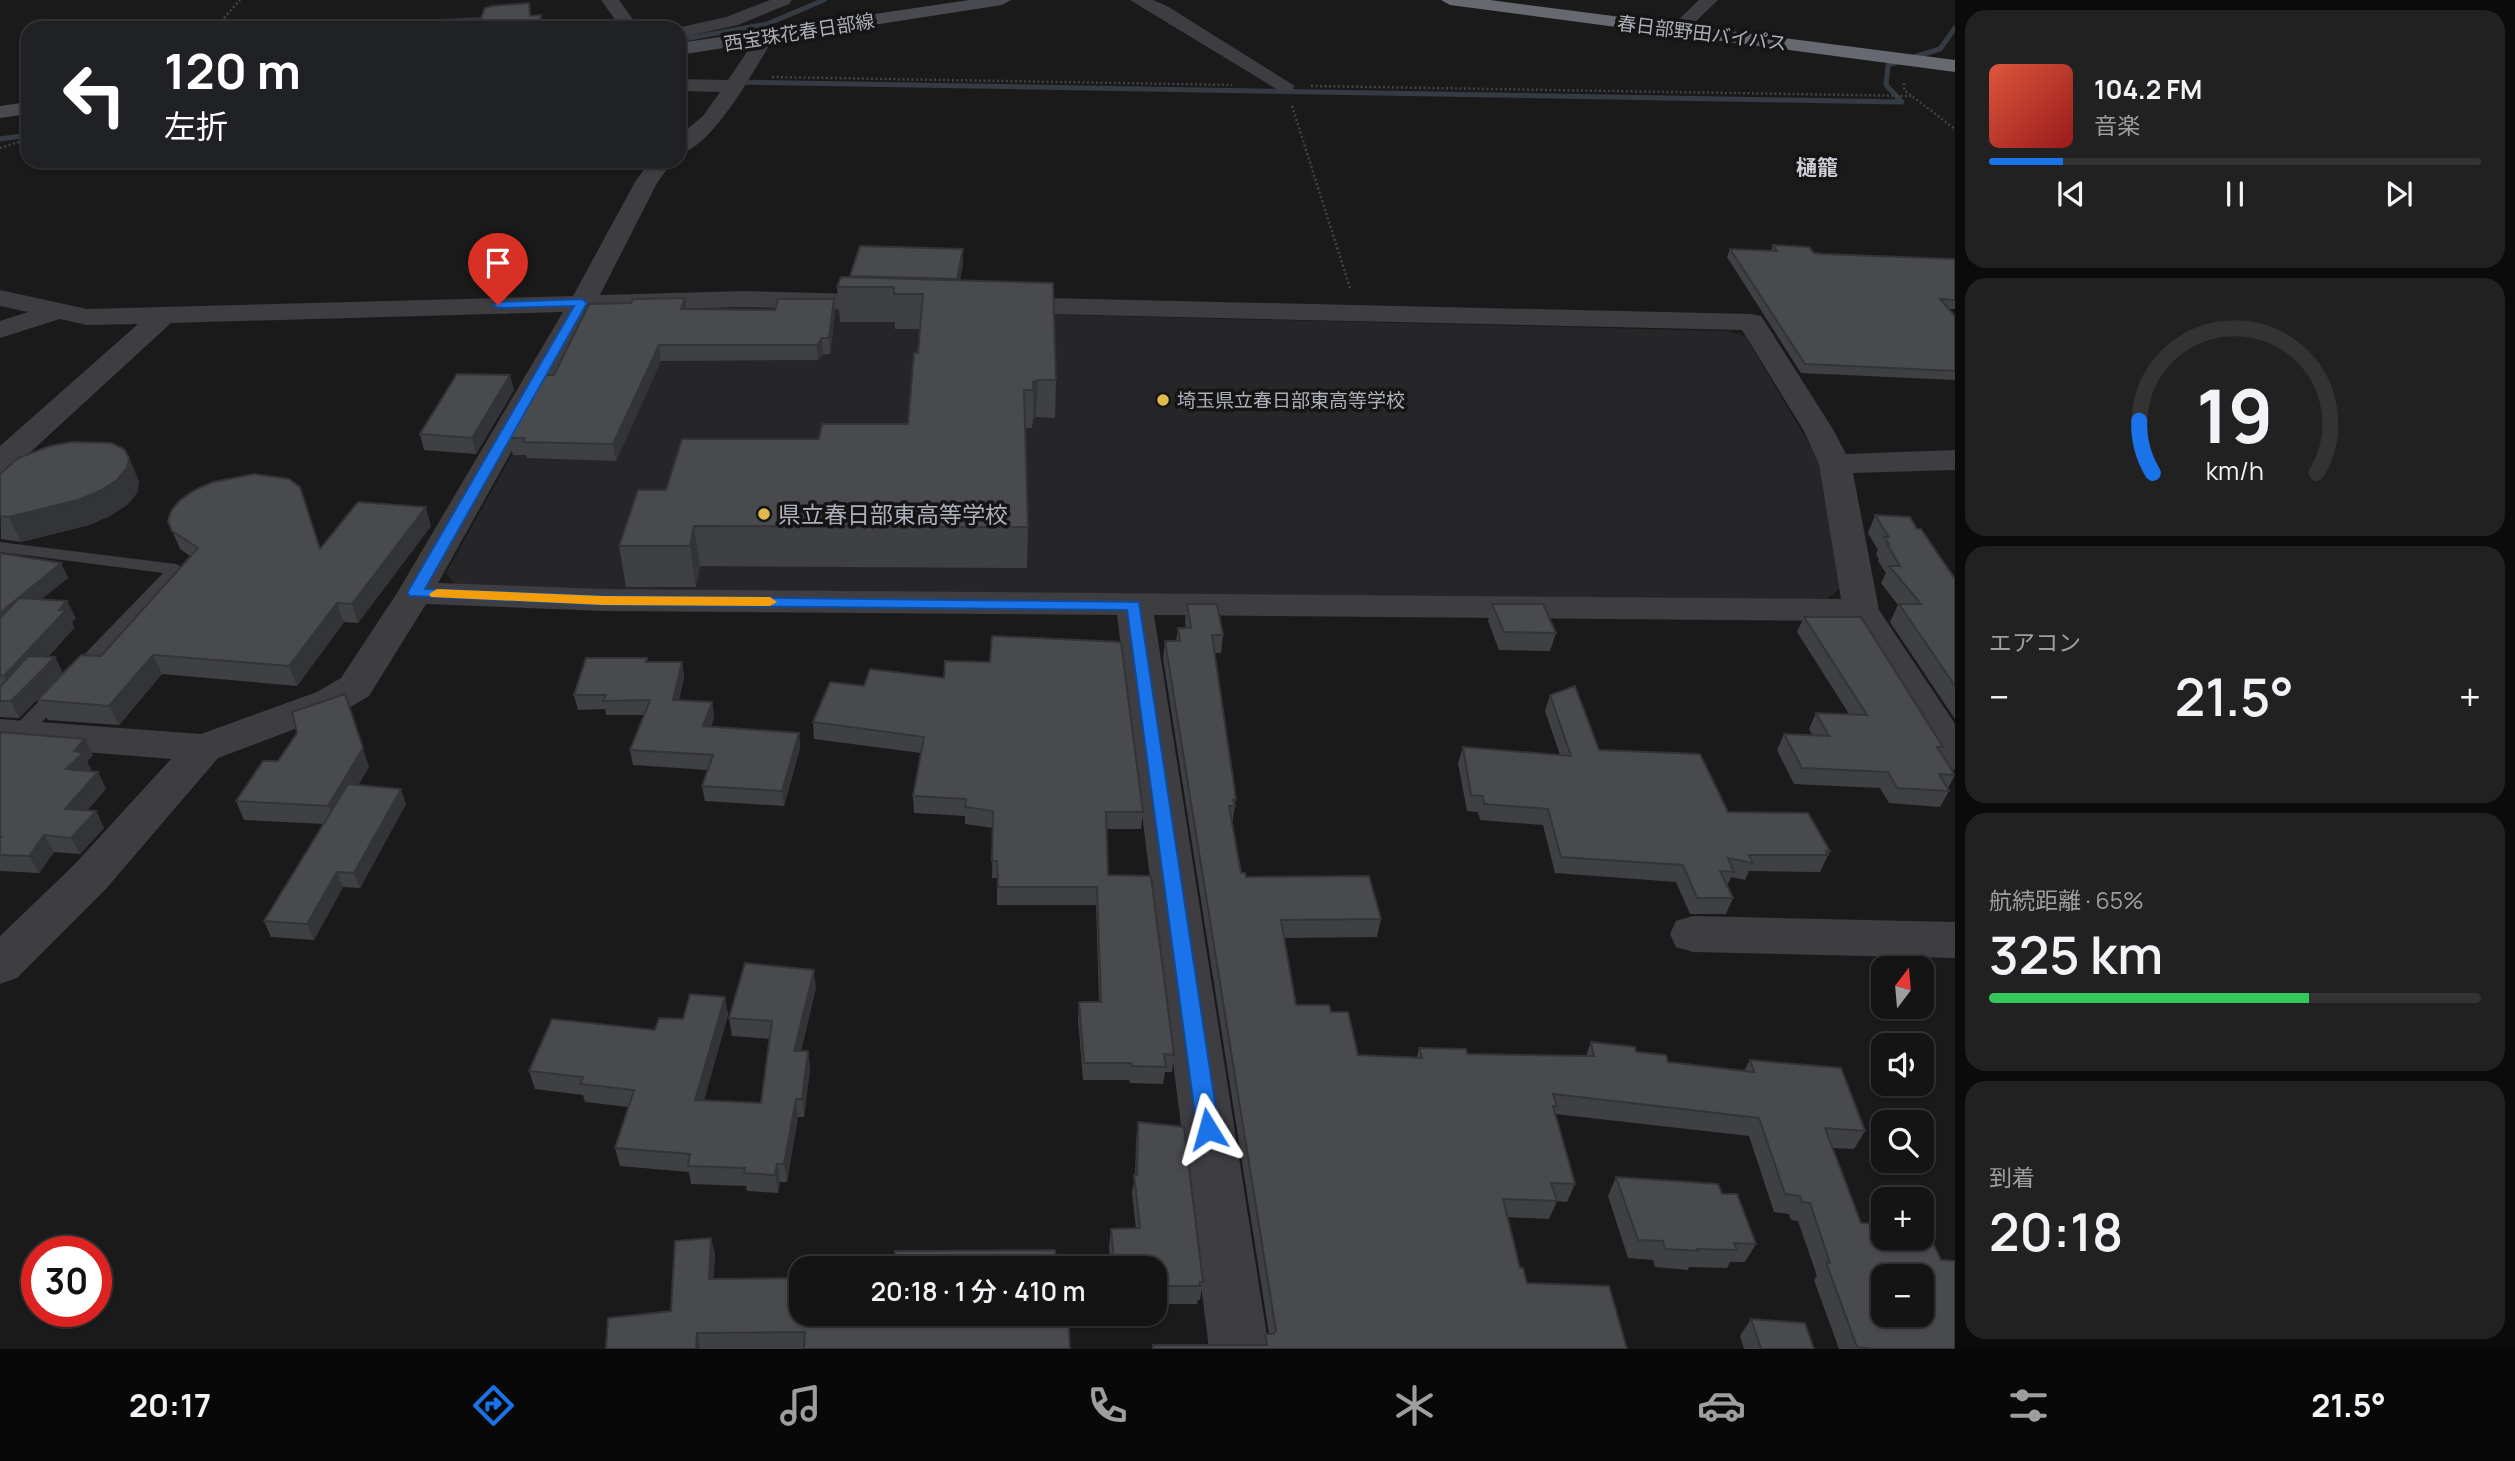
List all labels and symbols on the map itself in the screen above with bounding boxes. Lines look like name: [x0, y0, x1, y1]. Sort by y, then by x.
street label: 西宝珠花春日部線: [722, 7, 876, 57]
street label: 春日部野田バイパス: [1616, 10, 1788, 56]
district label: 樋籠: [1796, 153, 1838, 181]
pin: [468, 233, 528, 305]
place label: 埼玉県立春日部東高等学校: [1177, 387, 1405, 413]
marker: 埼玉県立春日部東高等学校: [1155, 392, 1171, 408]
place label: 県立春日部東高等学校: [778, 498, 1008, 530]
marker: 県立春日部東高等学校: [756, 506, 772, 522]
north arrow: [1871, 956, 1934, 1018]
position arrow: [1171, 1092, 1245, 1166]
speed limit sign: 30: [21, 1236, 112, 1327]

